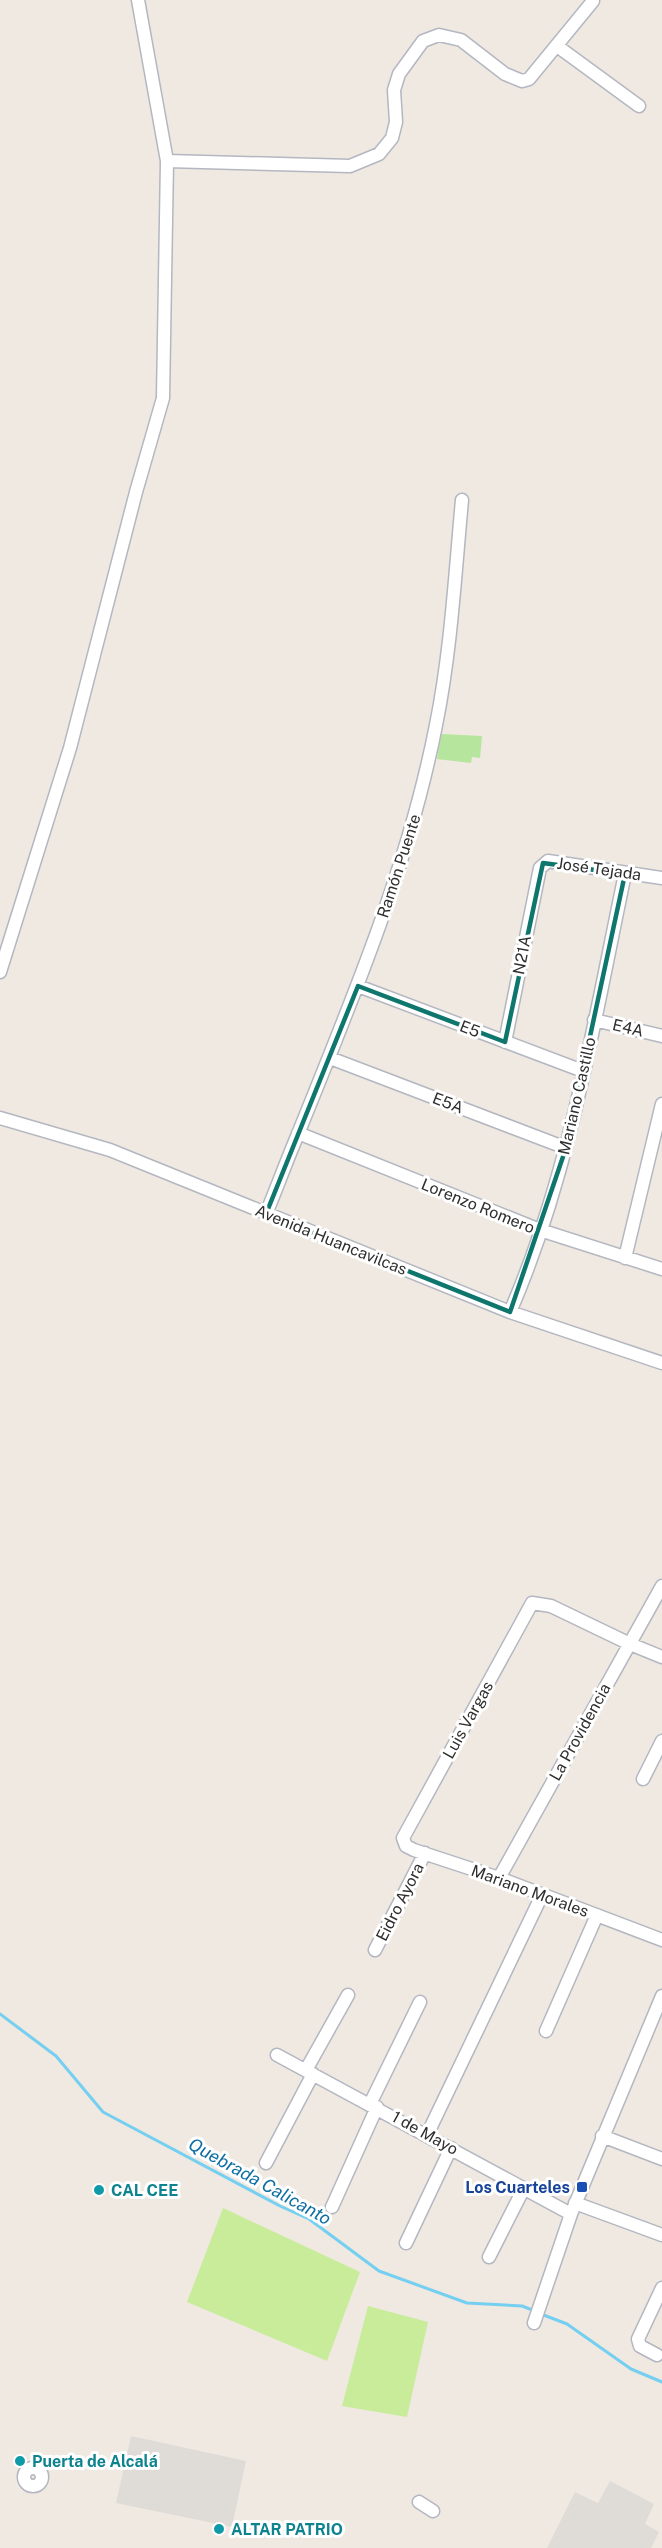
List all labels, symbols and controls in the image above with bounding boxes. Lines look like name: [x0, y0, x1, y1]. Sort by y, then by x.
street label: Ramón Puente: [373, 812, 425, 920]
street label: José Tejada: [556, 854, 642, 884]
street label: N21A: [509, 934, 535, 976]
street label: E4A: [611, 1015, 645, 1041]
street label: E5: [457, 1017, 483, 1041]
street label: Mariano Castillo: [554, 1035, 600, 1157]
street label: E5A: [430, 1088, 466, 1118]
street label: Lorenzo Romero: [419, 1175, 537, 1237]
street label: Avenida Huancavilcas: [252, 1201, 410, 1279]
street label: Luis Vargas: [439, 1678, 497, 1762]
street label: La Providencia: [545, 1680, 615, 1784]
street label: Eidro Ayora: [372, 1860, 428, 1944]
street label: Mariano Morales: [469, 1861, 591, 1921]
street label: 1 de Mayo: [389, 2107, 461, 2159]
water label: Quebrada Calicanto: [185, 2133, 335, 2229]
place label: Los Cuarteles: [465, 2178, 570, 2197]
marker: Los Cuarteles: [575, 2180, 589, 2194]
place label: CAL CEE: [111, 2181, 178, 2200]
marker: CAL CEE: [92, 2183, 106, 2197]
place label: Puerta de Alcalá: [32, 2452, 158, 2471]
marker: Puerta de Alcalá: [13, 2454, 27, 2468]
place label: ALTAR PATRIO: [231, 2520, 343, 2539]
marker: ALTAR PATRIO: [212, 2522, 226, 2536]

